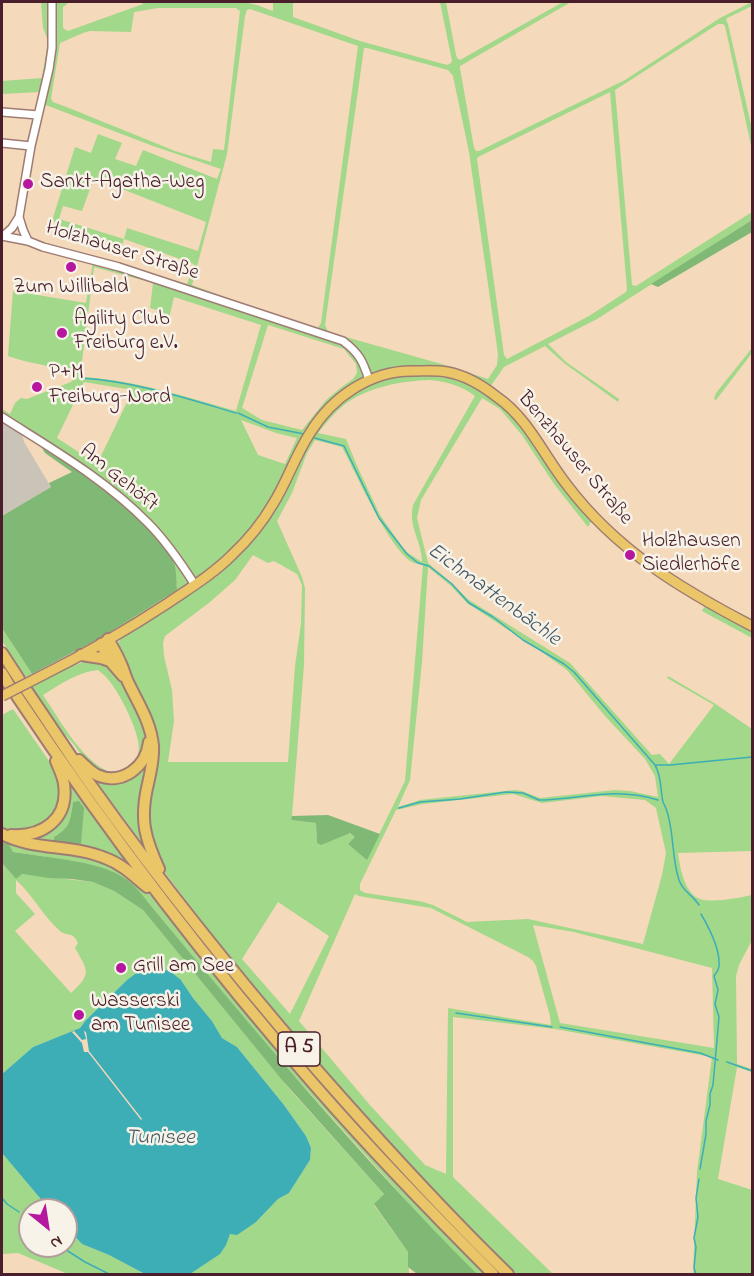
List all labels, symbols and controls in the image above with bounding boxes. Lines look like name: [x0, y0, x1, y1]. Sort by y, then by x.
place label: Sankt-Agatha-Weg: [40, 171, 204, 197]
marker: Sankt-Agatha-Weg: [21, 177, 35, 191]
street label: Holzhauser Straße: [42, 217, 202, 287]
marker: Zum Willibald: [64, 260, 78, 274]
place label: Zum Willibald: [13, 276, 129, 302]
place label: Agility Club Freiburg e.V.: [74, 308, 178, 358]
marker: Agility Club Freiburg e.V.: [55, 326, 69, 340]
place label: P+M Freiburg-Nord: [49, 362, 171, 412]
marker: P+M Freiburg-Nord: [30, 380, 44, 394]
street label: Benzhauser Straße: [511, 387, 637, 531]
street label: Am Gehöft: [74, 440, 162, 518]
place label: Holzhausen Siedlerhöfe: [642, 530, 741, 580]
water label: Eichmattenbächle: [421, 539, 565, 653]
marker: Holzhausen Siedlerhöfe: [623, 548, 637, 562]
place label: Grill am See: [133, 955, 234, 981]
marker: Grill am See: [114, 961, 128, 975]
place label: Wasserski am Tunisee: [91, 990, 190, 1040]
marker: Wasserski am Tunisee: [72, 1008, 86, 1022]
road number: A 5: [278, 1032, 320, 1066]
water label: Tunisee: [125, 1126, 195, 1152]
north arrow: [18, 1198, 78, 1258]
text: N: [45, 1229, 67, 1255]

